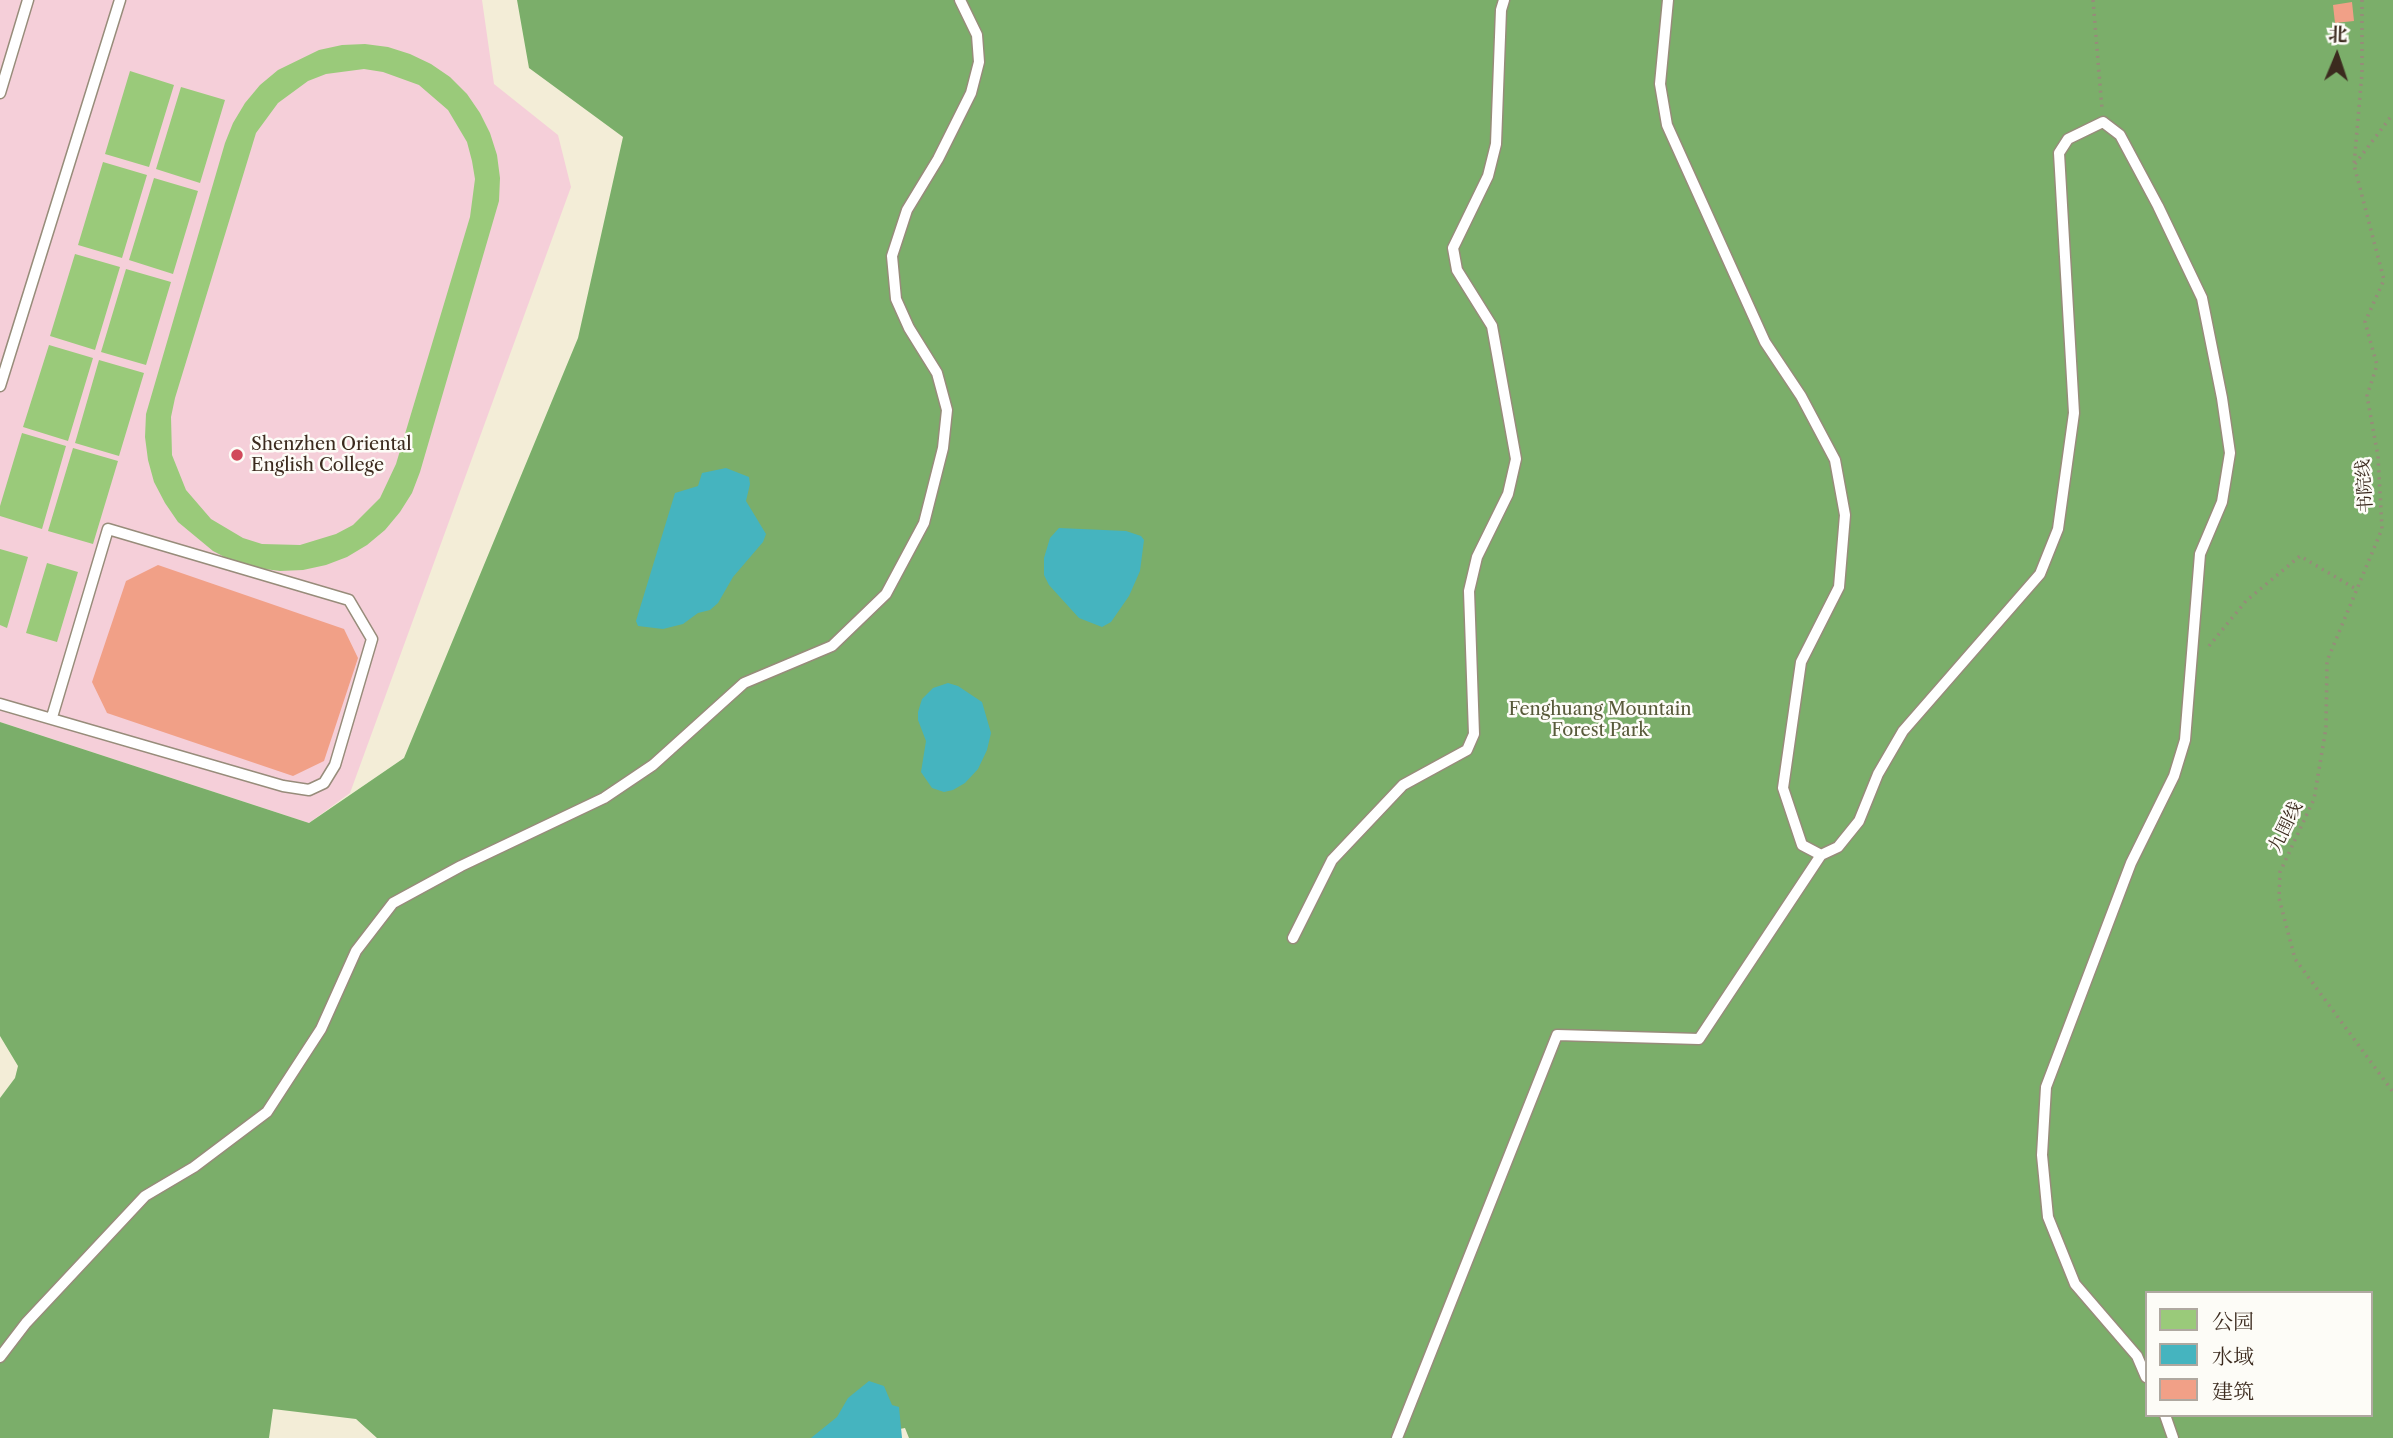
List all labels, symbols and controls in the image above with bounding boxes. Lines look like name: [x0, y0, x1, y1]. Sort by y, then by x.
north arrow: [2302, 21, 2372, 91]
text: 北: [2328, 23, 2348, 46]
place label: Shenzhen Oriental English College: [251, 434, 412, 476]
marker: Shenzhen Oriental English College: [229, 447, 245, 463]
street label: 书院线: [2352, 458, 2378, 514]
park label: Fenghuang Mountain Forest Park: [1509, 699, 1691, 742]
street label: 九围线: [2264, 798, 2308, 856]
legend: [2144, 1291, 2372, 1417]
text: 公园: [2212, 1309, 2254, 1334]
text: 水域: [2212, 1344, 2254, 1369]
text: 建筑: [2212, 1379, 2254, 1404]

